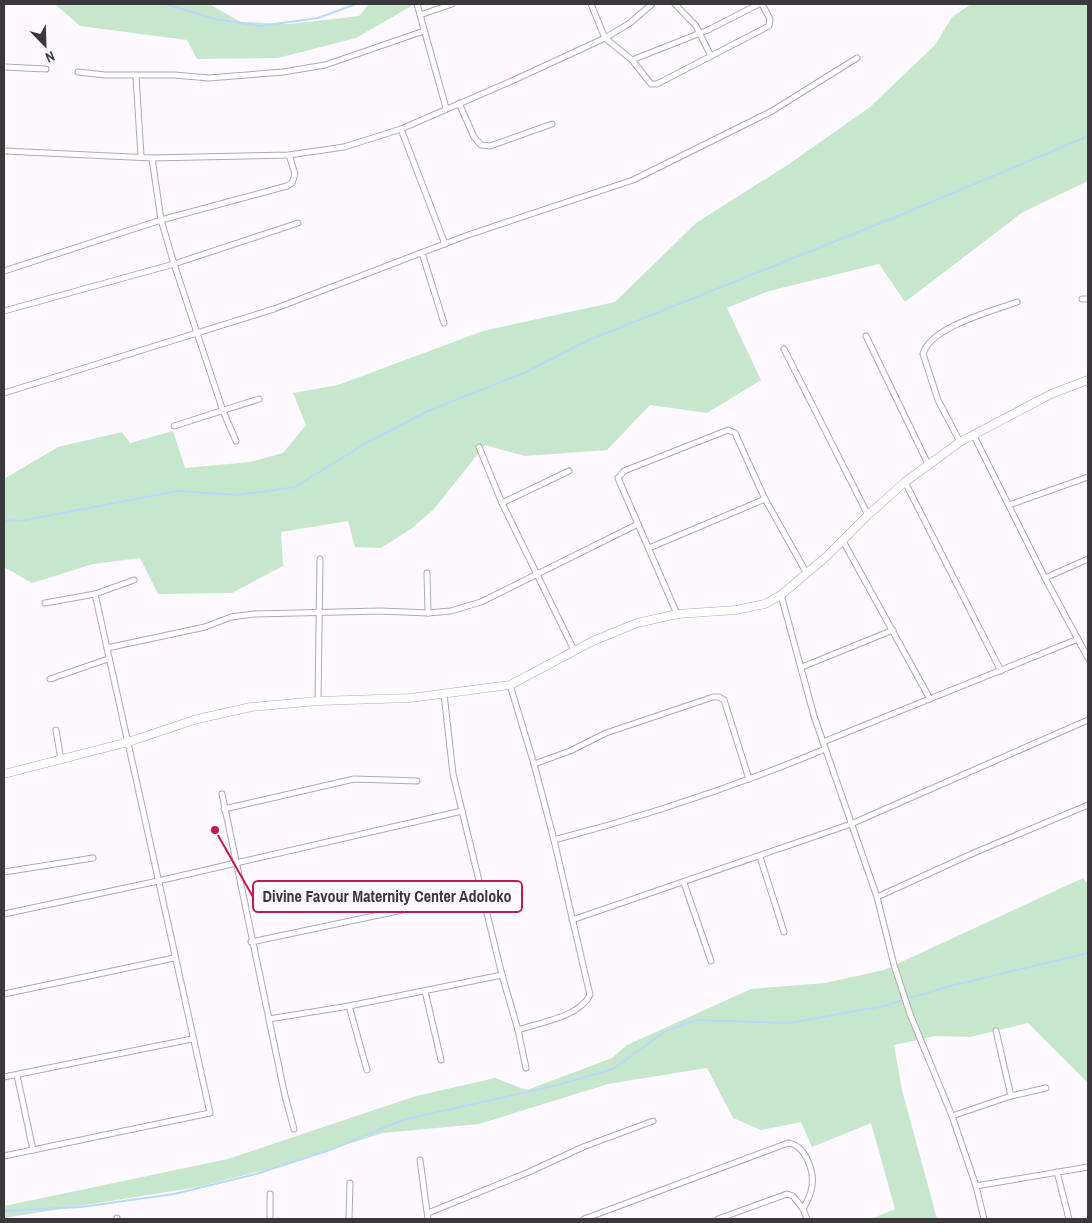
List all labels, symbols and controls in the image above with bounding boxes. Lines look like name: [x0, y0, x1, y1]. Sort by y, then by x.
north arrow: [20, 20, 70, 70]
text: N: [43, 47, 57, 67]
callout: Divine Favour Maternity Center Adoloko: [253, 881, 522, 912]
text: Divine Favour Maternity Center Adoloko: [263, 885, 511, 907]

